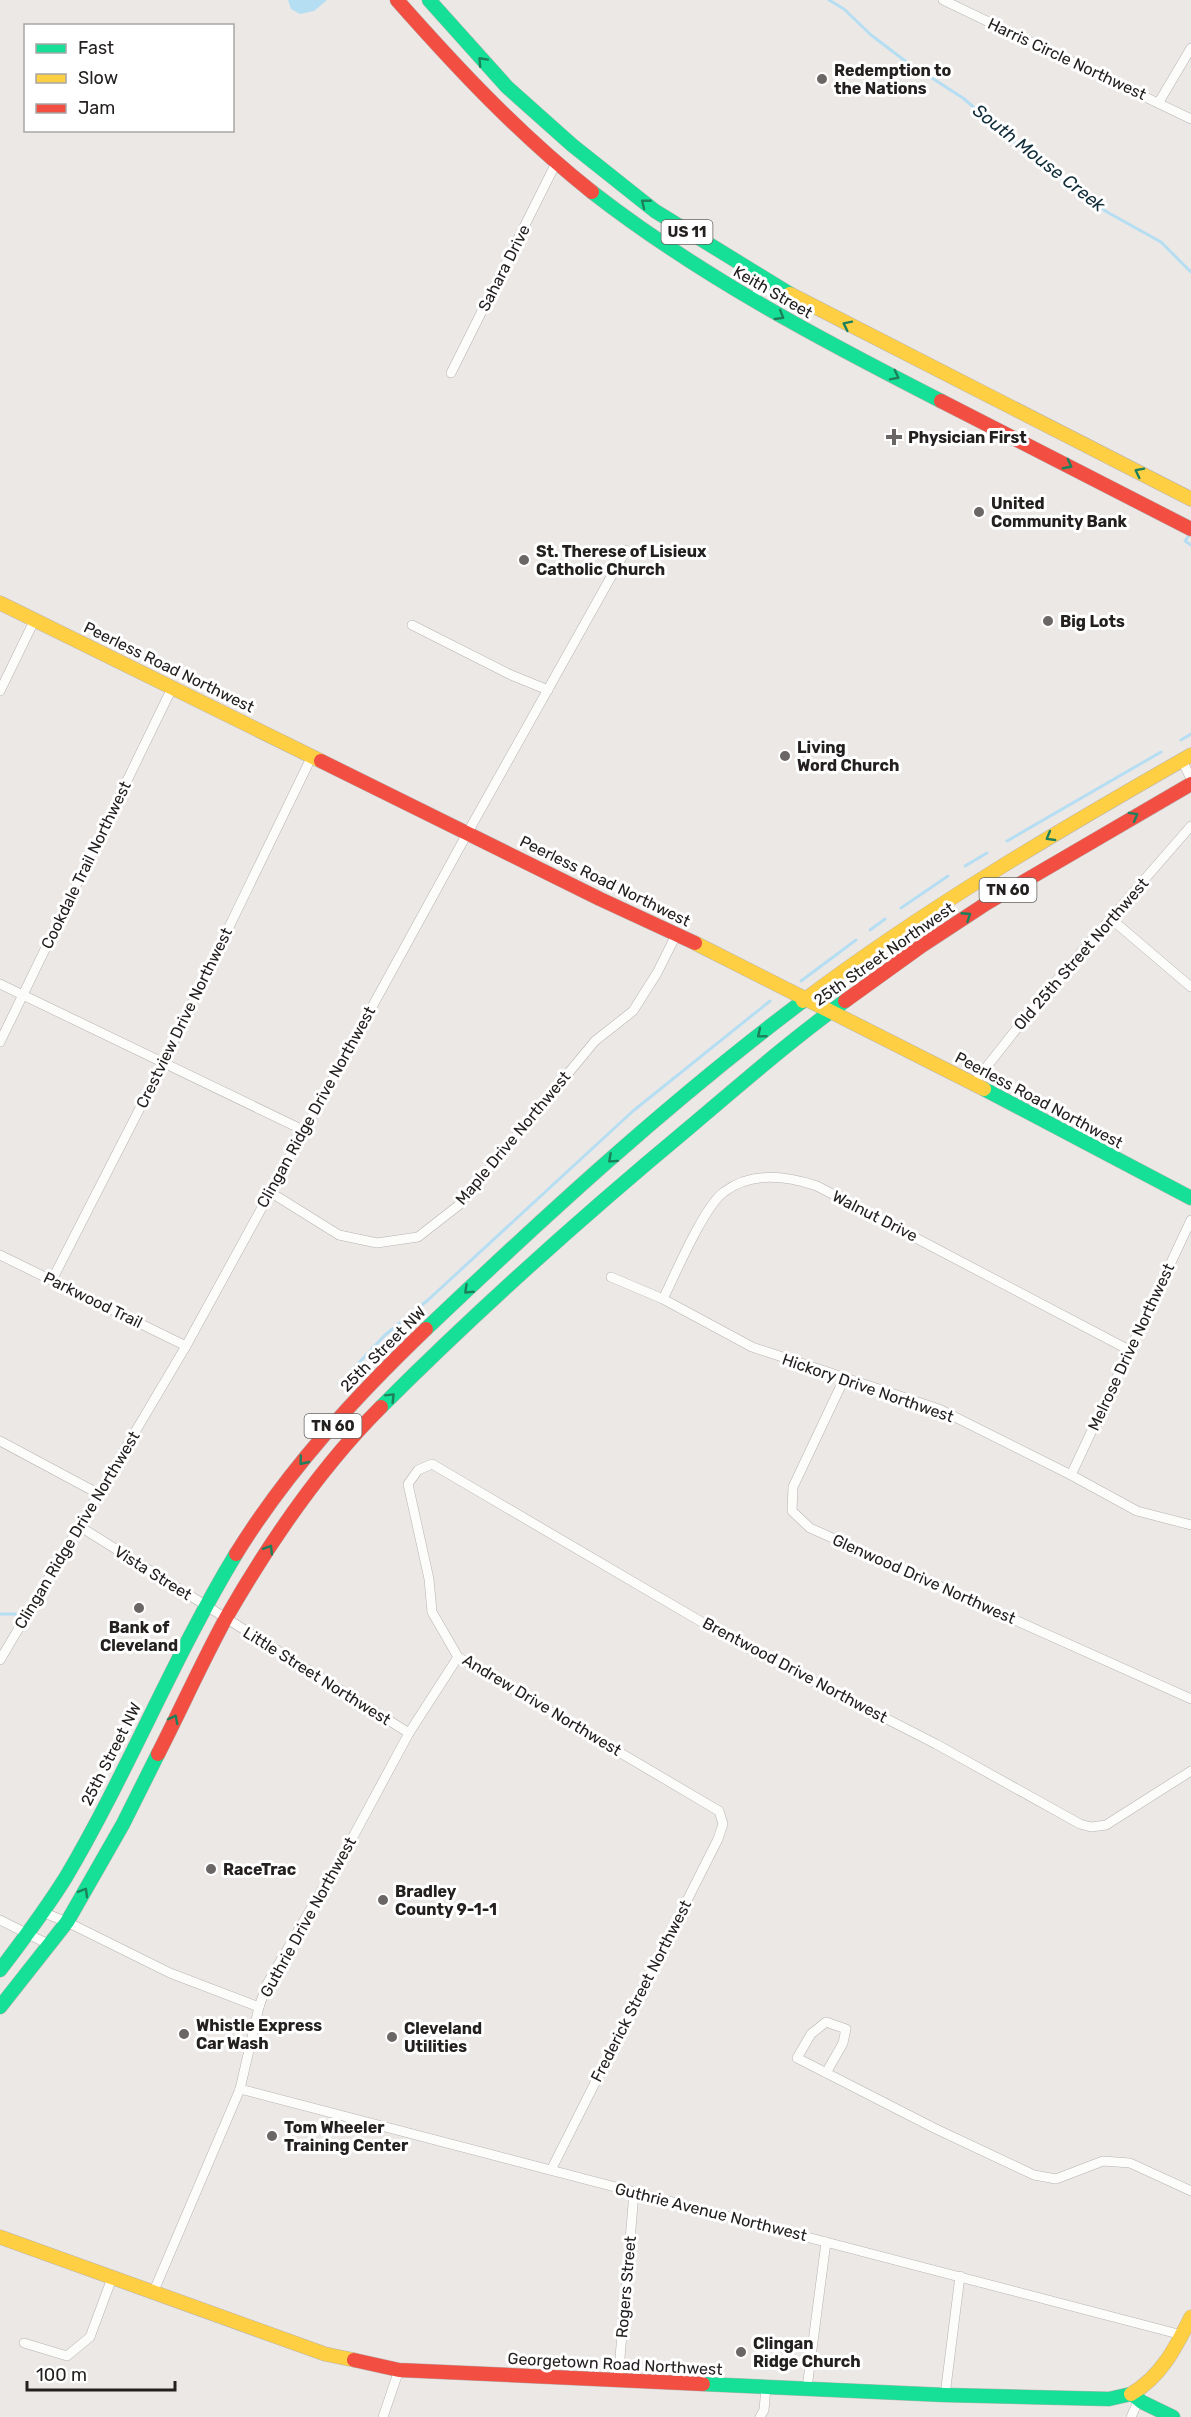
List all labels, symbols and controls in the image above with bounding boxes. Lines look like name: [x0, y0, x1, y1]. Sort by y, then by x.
street label: Harris Circle Northwest: [985, 14, 1149, 104]
legend: [24, 24, 234, 132]
text: Fast: [78, 37, 114, 59]
one-way arrow: [478, 57, 489, 67]
place label: Redemption to the Nations: [834, 61, 951, 98]
text: Slow: [78, 67, 118, 89]
marker: Redemption to the Nations: [815, 72, 829, 86]
text: Jam: [78, 97, 115, 119]
water label: South Mouse Creek: [968, 99, 1110, 217]
one-way arrow: [640, 199, 651, 210]
road number: US 11: [662, 220, 712, 244]
street label: Sahara Drive: [474, 222, 534, 314]
street label: Keith Street: [730, 262, 816, 322]
one-way arrow: [774, 309, 784, 320]
one-way arrow: [843, 321, 854, 332]
one-way arrow: [888, 368, 899, 380]
marker: Physician First: [885, 428, 903, 446]
place label: Physician First: [908, 428, 1027, 447]
one-way arrow: [1062, 458, 1072, 469]
one-way arrow: [1135, 468, 1145, 479]
place label: United Community Bank: [991, 494, 1127, 531]
marker: United Community Bank: [972, 505, 986, 519]
place label: St. Therese of Lisieux Catholic Church: [536, 542, 707, 579]
marker: St. Therese of Lisieux Catholic Church: [517, 553, 531, 567]
place label: Big Lots: [1060, 612, 1125, 631]
marker: Big Lots: [1041, 614, 1055, 628]
street label: Peerless Road Northwest: [81, 617, 257, 717]
place label: Living Word Church: [797, 738, 899, 775]
marker: Living Word Church: [778, 749, 792, 763]
street label: Cookdale Trail Northwest: [37, 778, 135, 952]
one-way arrow: [1128, 812, 1138, 823]
one-way arrow: [1046, 830, 1056, 842]
street label: Peerless Road Northwest: [517, 831, 693, 931]
street label: Old 25th Street Northwest: [1010, 874, 1152, 1034]
road number: TN 60: [980, 878, 1036, 902]
street label: 25th Street Northwest: [810, 898, 958, 1010]
one-way arrow: [960, 912, 971, 923]
street label: Crestview Drive Northwest: [132, 925, 236, 1111]
street label: Clingan Ridge Drive Northwest: [253, 1003, 379, 1211]
one-way arrow: [757, 1026, 768, 1037]
street label: Peerless Road Northwest: [952, 1048, 1126, 1152]
street label: Maple Drive Northwest: [452, 1067, 574, 1209]
one-way arrow: [608, 1152, 619, 1163]
street label: Walnut Drive: [829, 1186, 921, 1246]
street label: Melrose Drive Northwest: [1084, 1260, 1178, 1434]
street label: Parkwood Trail: [40, 1268, 146, 1332]
one-way arrow: [464, 1283, 474, 1294]
street label: 25th Street NW: [336, 1302, 430, 1396]
street label: Hickory Drive Northwest: [780, 1350, 956, 1426]
one-way arrow: [384, 1394, 395, 1404]
road number: TN 60: [304, 1414, 362, 1438]
street label: Clingan Ridge Drive Northwest: [10, 1428, 144, 1632]
one-way arrow: [300, 1454, 311, 1465]
street label: Glenwood Drive Northwest: [830, 1530, 1018, 1628]
street label: Vista Street: [111, 1542, 195, 1604]
one-way arrow: [262, 1545, 273, 1556]
marker: Bank of Cleveland: [132, 1601, 146, 1615]
street label: Brentwood Drive Northwest: [699, 1613, 891, 1727]
place label: Bank of Cleveland: [100, 1618, 178, 1655]
street label: Little Street Northwest: [240, 1623, 394, 1729]
street label: Andrew Drive Northwest: [459, 1650, 625, 1760]
street label: 25th Street NW: [77, 1699, 145, 1809]
one-way arrow: [167, 1715, 179, 1726]
street label: Guthrie Drive Northwest: [256, 1834, 360, 2000]
place label: RaceTrac: [223, 1860, 296, 1879]
marker: RaceTrac: [204, 1862, 218, 1876]
place label: Bradley County 9-1-1: [395, 1882, 497, 1919]
one-way arrow: [76, 1888, 88, 1898]
marker: Bradley County 9-1-1: [376, 1893, 390, 1907]
street label: Frederick Street Northwest: [587, 1897, 695, 2085]
place label: Whistle Express Car Wash: [196, 2016, 322, 2053]
place label: Cleveland Utilities: [404, 2019, 482, 2056]
marker: Whistle Express Car Wash: [177, 2027, 191, 2041]
marker: Cleveland Utilities: [385, 2030, 399, 2044]
place label: Tom Wheeler Training Center: [284, 2118, 409, 2155]
marker: Tom Wheeler Training Center: [265, 2129, 279, 2143]
street label: Guthrie Avenue Northwest: [613, 2179, 809, 2245]
street label: Rogers Street: [612, 2235, 640, 2339]
place label: Clingan Ridge Church: [753, 2334, 861, 2371]
marker: Clingan Ridge Church: [734, 2345, 748, 2359]
street label: Georgetown Road Northwest: [507, 2349, 723, 2379]
scale bar: [27, 2354, 176, 2392]
text: 100 m: [36, 2364, 87, 2386]

